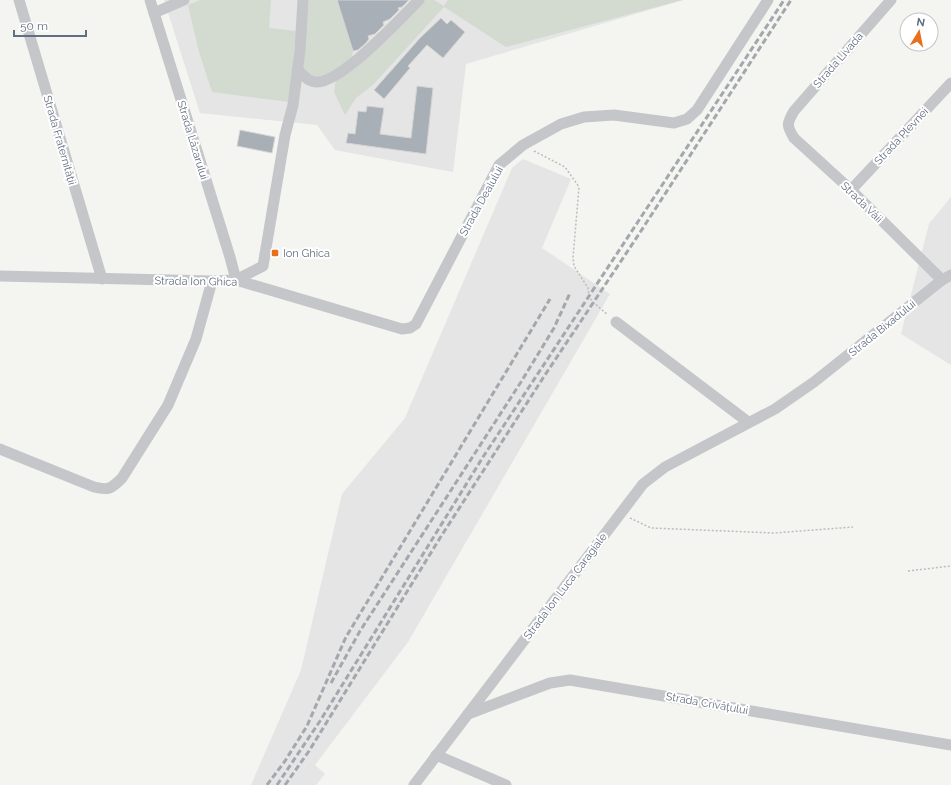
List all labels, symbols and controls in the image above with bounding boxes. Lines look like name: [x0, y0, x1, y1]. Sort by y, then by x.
scale bar: [14, 12, 86, 38]
north arrow: [899, 12, 939, 52]
text: N: [915, 16, 926, 30]
text: 50 m: [20, 19, 48, 33]
street label: Strada Livada: [811, 30, 866, 91]
street label: Strada Fraternității: [41, 94, 79, 186]
street label: Strada Lăzarului: [174, 99, 211, 181]
street label: Strada Plevnei: [872, 105, 931, 167]
street label: Strada Dealului: [457, 164, 506, 238]
street label: Strada Văii: [838, 179, 885, 225]
place label: Ion Ghica: [283, 247, 330, 260]
marker: Ion Ghica: [270, 248, 280, 258]
street label: Strada Ion Ghica: [154, 274, 238, 289]
street label: Strada Bixadului: [846, 297, 918, 359]
street label: Strada Ion Luca Caragiale: [521, 530, 610, 642]
street label: Strada Crivățului: [665, 690, 749, 717]

